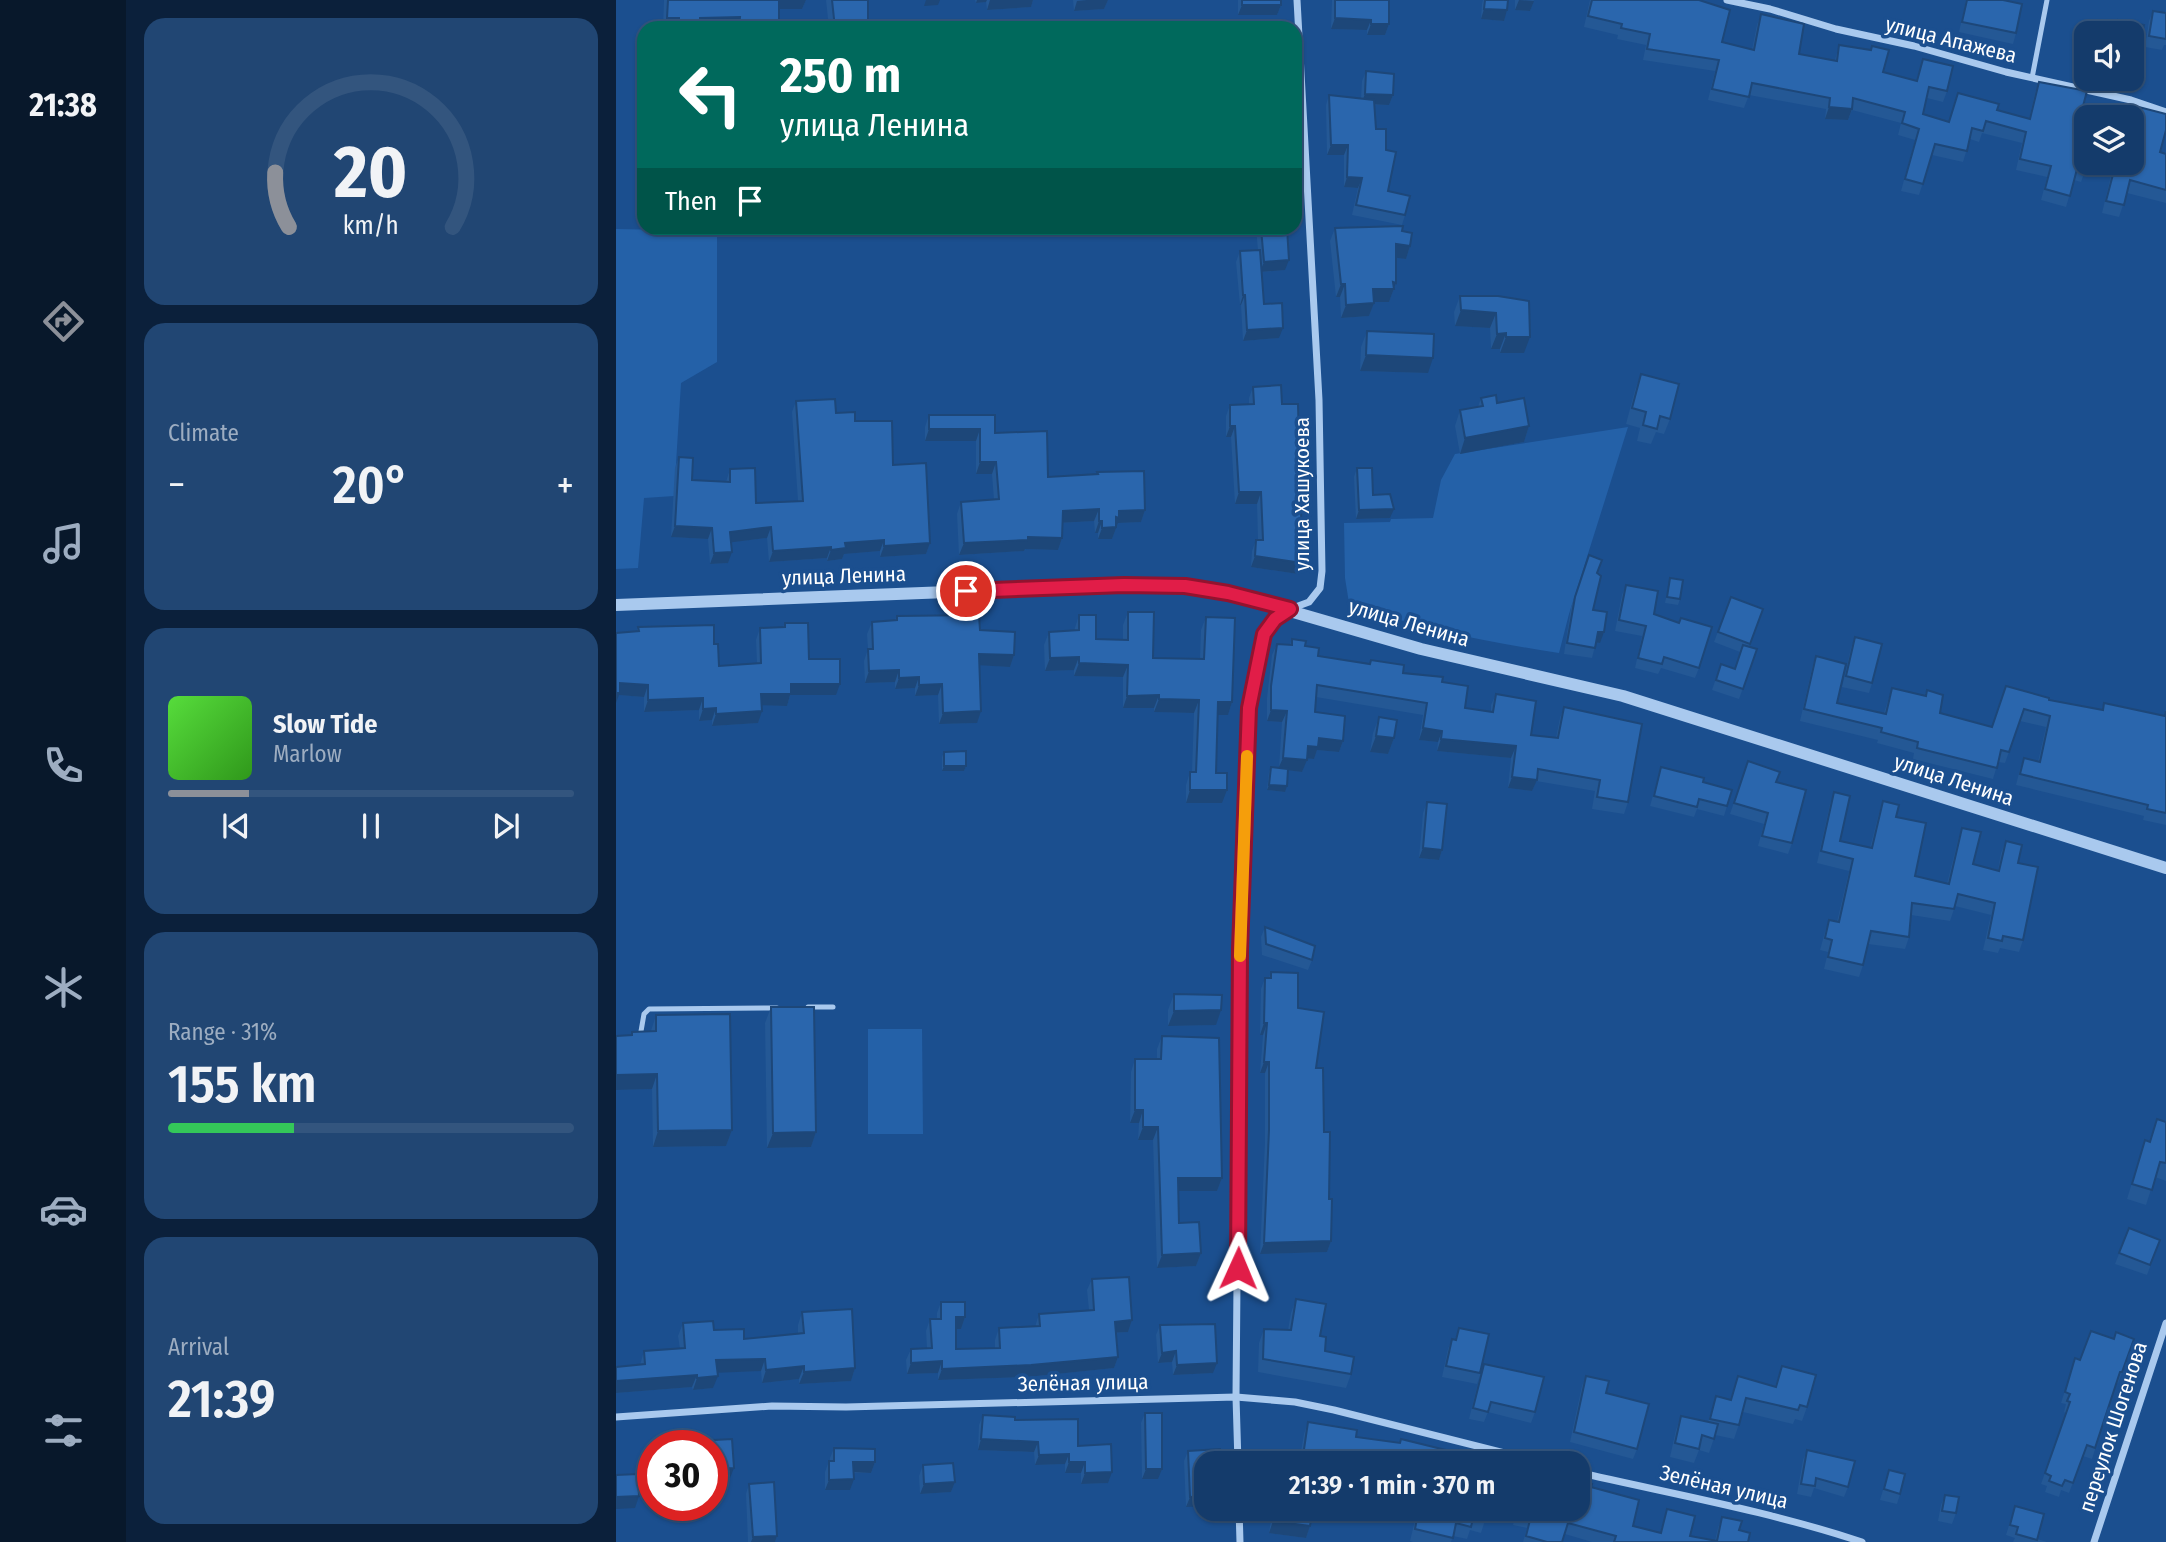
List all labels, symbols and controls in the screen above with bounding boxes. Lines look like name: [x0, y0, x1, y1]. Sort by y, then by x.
street label: улица Апажева: [1883, 11, 2019, 69]
map controls: [2074, 21, 2144, 175]
button: sound: [2074, 21, 2144, 91]
text: 250 m: [780, 46, 901, 105]
icon: left: [665, 49, 756, 140]
text: 21:38: [29, 86, 97, 124]
button: layers: [2074, 105, 2144, 175]
text: улица Ленина: [780, 106, 969, 144]
text: 20: [333, 130, 408, 217]
icon: arrive: [731, 182, 769, 220]
text: Then: [665, 186, 717, 217]
text: km/h: [343, 211, 399, 241]
icon: directions: [39, 297, 88, 346]
street label: улица Хашукоева: [1289, 417, 1315, 571]
text: Climate: [168, 419, 239, 447]
text: 20°: [333, 454, 409, 517]
text: −: [168, 462, 185, 508]
text: +: [557, 462, 574, 508]
icon: music: [39, 519, 88, 568]
street label: улица Ленина: [781, 561, 907, 591]
pin: [936, 561, 996, 621]
icon: arrive: [947, 572, 985, 610]
street label: улица Ленина: [1346, 593, 1472, 653]
text: Slow Tide: [273, 709, 377, 740]
text: Marlow: [273, 740, 342, 768]
icon: phone: [39, 741, 88, 790]
street label: улица Ленина: [1891, 748, 2017, 812]
icon: previous: [217, 807, 255, 845]
icon: pause: [352, 807, 390, 845]
icon: next: [487, 807, 525, 845]
icon: climate: [39, 963, 88, 1012]
text: Range · 31%: [168, 1018, 277, 1046]
text: 155 km: [168, 1053, 316, 1116]
icon: car: [39, 1185, 88, 1234]
position arrow: [1201, 1231, 1275, 1305]
text: Arrival: [168, 1333, 229, 1361]
street label: переулок Шогенова: [2073, 1338, 2153, 1516]
text: 21:39: [168, 1368, 275, 1431]
street label: Зелёная улица: [1017, 1369, 1149, 1397]
icon: filters: [39, 1406, 88, 1455]
speed limit sign: 30: [637, 1430, 728, 1521]
street label: Зелёная улица: [1657, 1460, 1791, 1514]
text: 21:39 · 1 min · 370 m: [1289, 1470, 1495, 1501]

